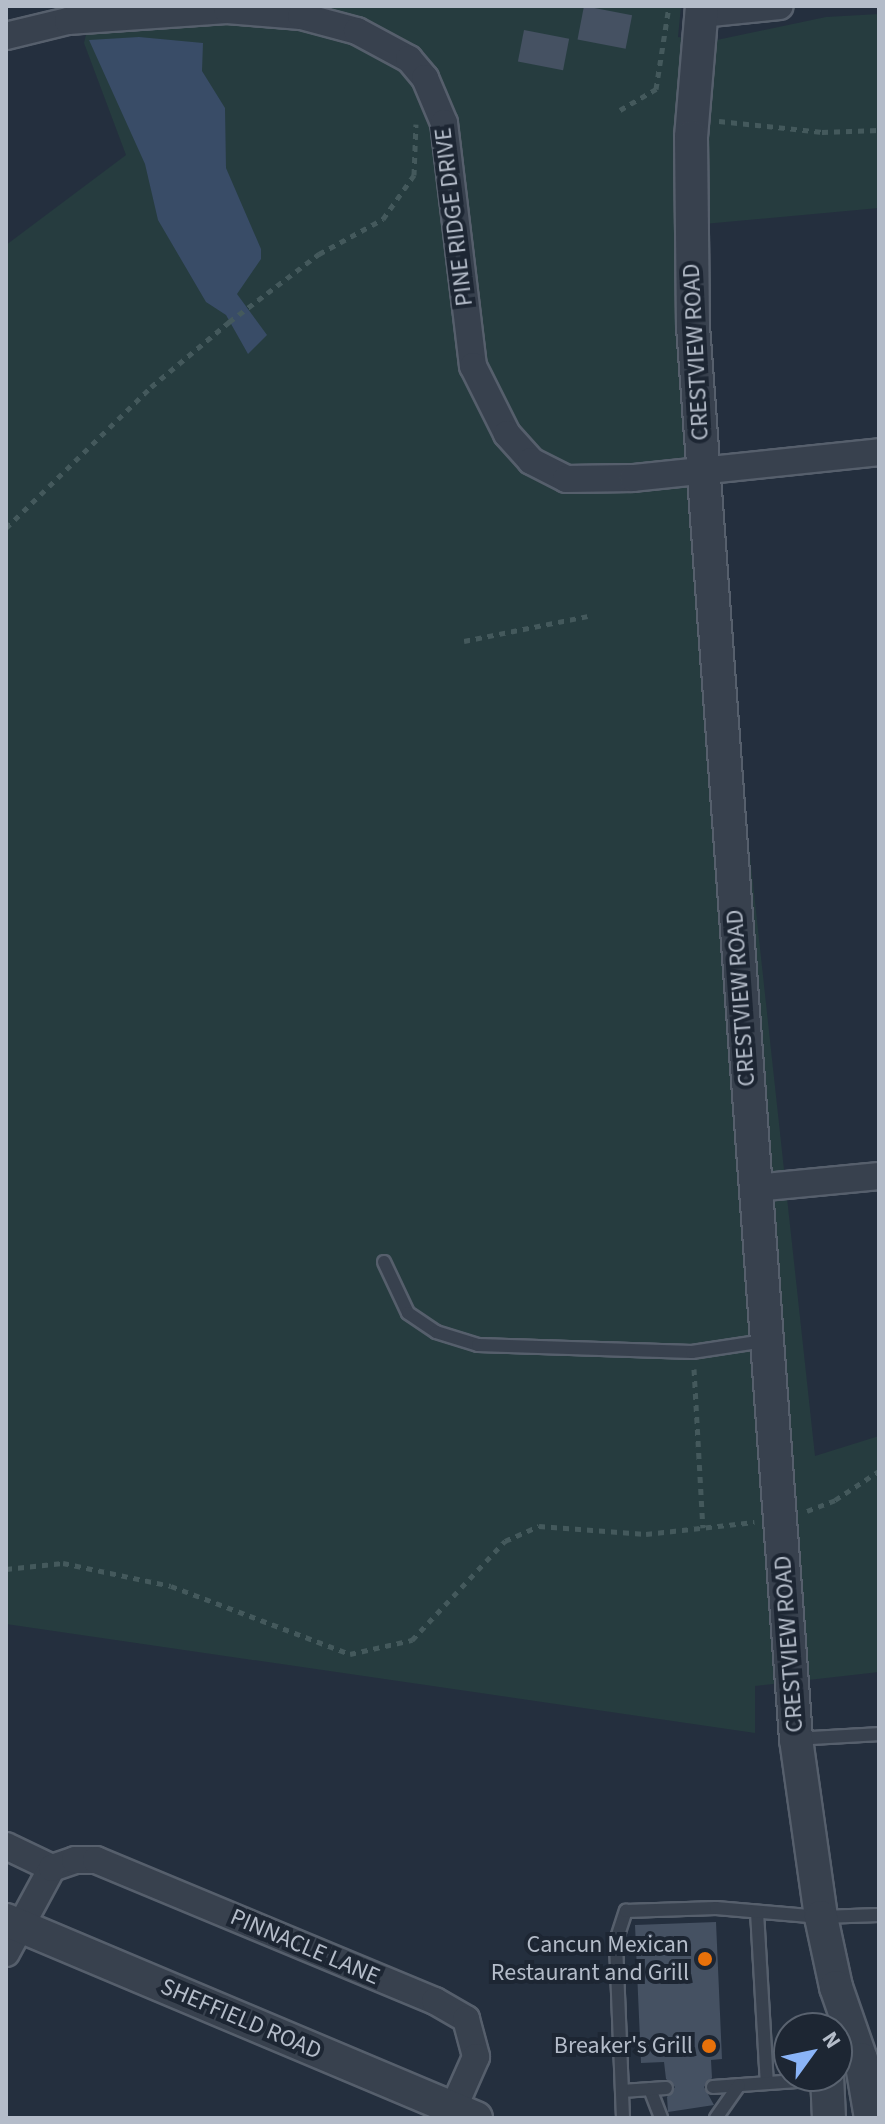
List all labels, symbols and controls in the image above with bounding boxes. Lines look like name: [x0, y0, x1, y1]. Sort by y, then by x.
street label: PINE RIDGE DRIVE: [429, 126, 479, 308]
street label: CRESTVIEW ROAD: [677, 263, 715, 441]
street label: CRESTVIEW ROAD: [720, 909, 762, 1087]
street label: CRESTVIEW ROAD: [768, 1555, 810, 1733]
street label: PINNACLE LANE: [226, 1903, 384, 1991]
place label: Cancun Mexican Restaurant and Grill: [491, 1931, 689, 1987]
marker: Cancun Mexican Restaurant and Grill: [696, 1950, 714, 1968]
street label: SHEFFIELD ROAD: [156, 1972, 326, 2066]
north arrow: [773, 2012, 853, 2092]
text: N: [814, 2025, 849, 2055]
place label: Breaker's Grill: [554, 2032, 693, 2060]
marker: Breaker's Grill: [700, 2037, 718, 2055]

